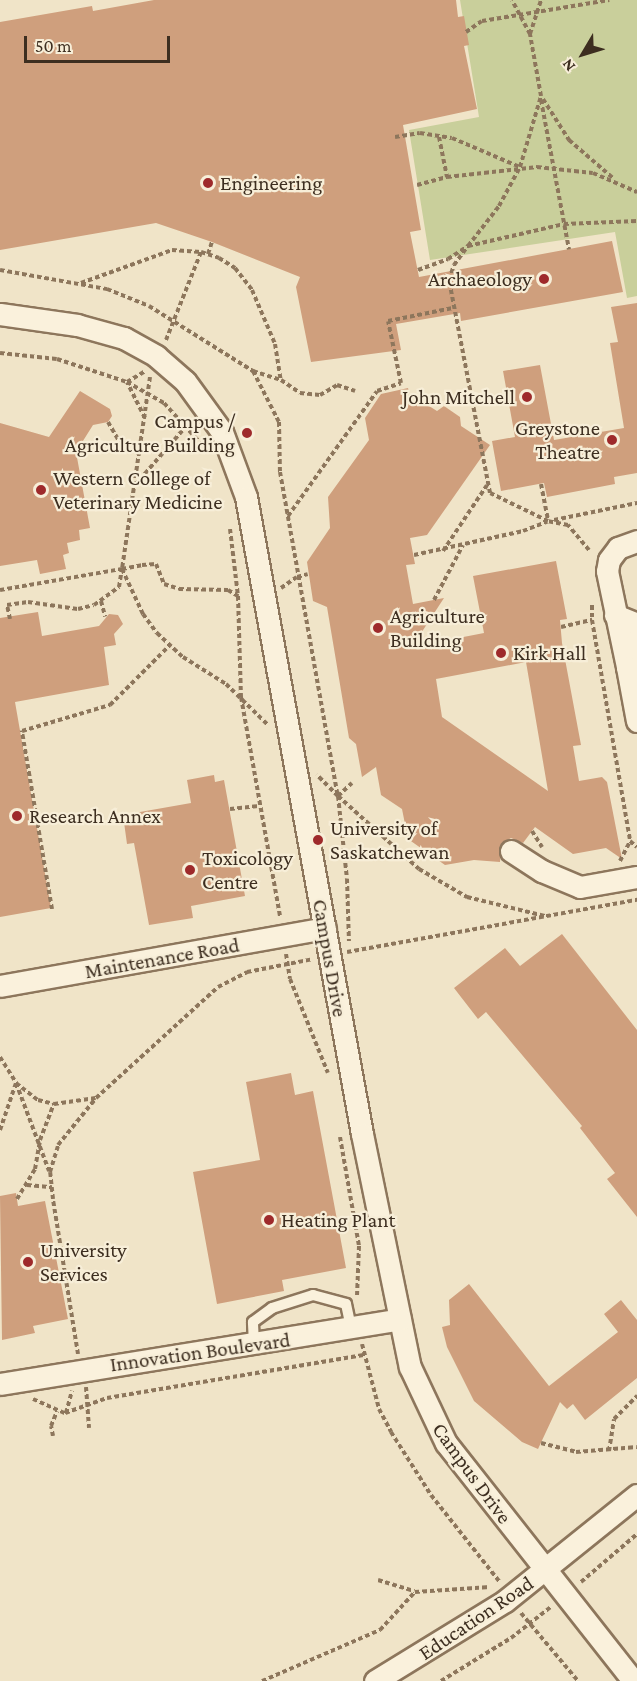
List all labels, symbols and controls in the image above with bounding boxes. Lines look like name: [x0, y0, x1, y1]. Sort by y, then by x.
scale bar: [27, 24, 172, 62]
north arrow: [553, 24, 613, 84]
text: 50 m: [35, 36, 72, 56]
text: N: [558, 56, 578, 75]
place label: Engineering: [220, 170, 322, 196]
marker: Engineering: [201, 176, 215, 190]
place label: Archaeology: [428, 266, 532, 292]
marker: Archaeology: [537, 272, 551, 286]
place label: John Mitchell: [402, 384, 515, 410]
marker: John Mitchell: [520, 390, 534, 404]
place label: Campus / Agriculture Building: [65, 408, 235, 458]
place label: Greystone Theatre: [515, 415, 600, 465]
marker: Campus / Agriculture Building: [240, 426, 254, 440]
marker: Greystone Theatre: [605, 433, 619, 447]
place label: Western College of Veterinary Medicine: [53, 465, 222, 515]
marker: Western College of Veterinary Medicine: [34, 483, 48, 497]
place label: Agriculture Building: [390, 603, 485, 653]
marker: Agriculture Building: [371, 621, 385, 635]
place label: Kirk Hall: [513, 640, 586, 666]
marker: Kirk Hall: [494, 646, 508, 660]
place label: Research Annex: [29, 803, 161, 829]
marker: Research Annex: [10, 809, 24, 823]
place label: University of Saskatchewan: [330, 815, 450, 865]
marker: University of Saskatchewan: [311, 833, 325, 847]
place label: Toxicology Centre: [202, 845, 293, 895]
marker: Toxicology Centre: [183, 863, 197, 877]
street label: Campus Drive: [307, 897, 353, 1019]
street label: Maintenance Road: [83, 932, 241, 984]
place label: Heating Plant: [281, 1207, 396, 1233]
marker: Heating Plant: [262, 1213, 276, 1227]
place label: University Services: [40, 1237, 127, 1287]
marker: University Services: [21, 1255, 35, 1269]
street label: Innovation Boulevard: [108, 1327, 292, 1377]
street label: Campus Drive: [427, 1418, 517, 1528]
street label: Education Road: [414, 1570, 538, 1666]

